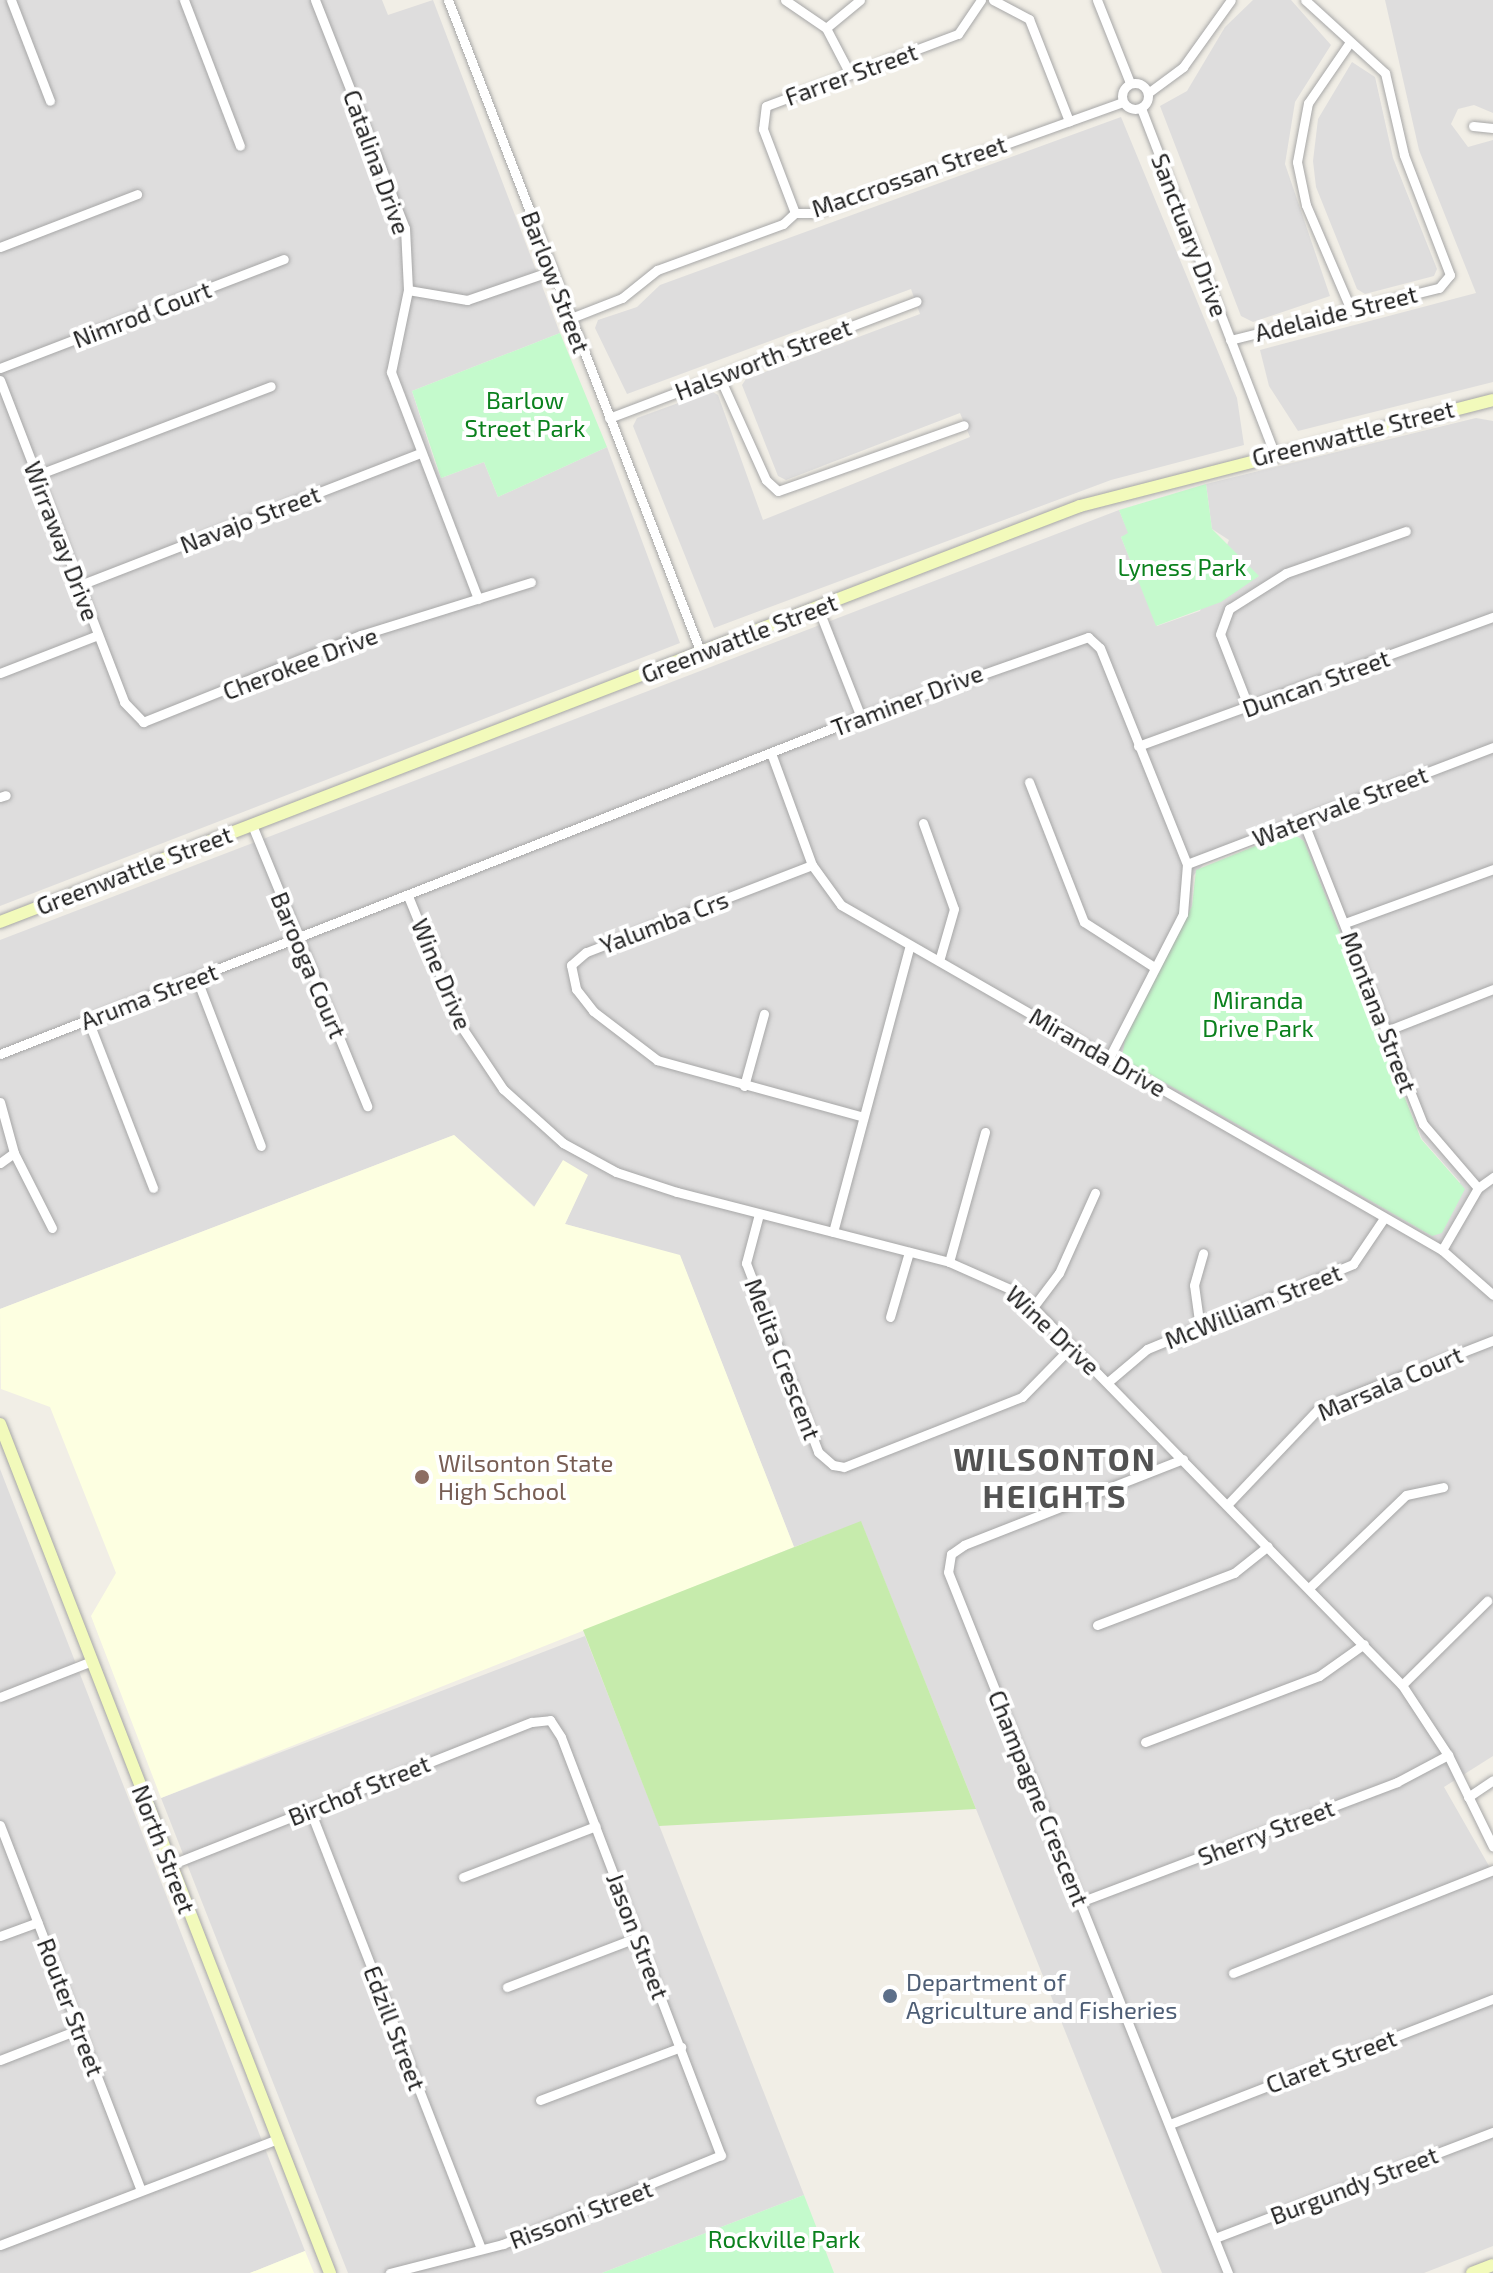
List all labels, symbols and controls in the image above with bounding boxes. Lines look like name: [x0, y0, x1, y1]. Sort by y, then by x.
street label: Farrer Street: [781, 37, 921, 111]
street label: Catalina Drive: [338, 86, 416, 238]
street label: Maccrossan Street: [808, 129, 1010, 223]
street label: Sanctuary Drive: [1146, 149, 1234, 321]
street label: Barlow Street: [516, 207, 596, 357]
street label: Nimrod Court: [69, 274, 215, 354]
street label: Adelaide Street: [1252, 279, 1420, 347]
street label: Halsworth Street: [671, 312, 855, 406]
park label: Barlow Street Park: [464, 386, 586, 442]
street label: Greenwattle Street: [1249, 394, 1457, 472]
street label: Wirraway Drive: [18, 457, 106, 625]
street label: Navajo Street: [176, 479, 324, 559]
park label: Lyness Park: [1117, 553, 1247, 581]
street label: Greenwattle Street: [637, 587, 841, 689]
street label: Cherokee Drive: [219, 620, 381, 706]
street label: Duncan Street: [1239, 643, 1393, 723]
street label: Traminer Drive: [827, 658, 987, 742]
street label: Watervale Street: [1248, 759, 1432, 853]
street label: Greenwattle Street: [32, 819, 236, 921]
street label: Yalumba Crs: [596, 884, 732, 960]
street label: Barooga Court: [265, 887, 353, 1043]
street label: Wine Drive: [406, 914, 478, 1034]
street label: Montana Street: [1335, 927, 1423, 1097]
street label: Aruma Street: [76, 957, 222, 1035]
park label: Miranda Drive Park: [1202, 986, 1314, 1042]
street label: Miranda Drive: [1025, 1001, 1171, 1103]
street label: McWilliam Street: [1160, 1257, 1346, 1355]
street label: Melita Crescent: [739, 1274, 827, 1444]
street label: Wine Drive: [1000, 1279, 1106, 1381]
street label: Marsala Court: [1313, 1340, 1467, 1426]
district label: WILSONTON HEIGHTS: [953, 1440, 1157, 1515]
place label: Wilsonton State High School: [438, 1449, 613, 1505]
marker: Wilsonton State High School: [413, 1468, 431, 1486]
street label: Champagne Crescent: [983, 1686, 1095, 1910]
street label: Birchof Street: [284, 1748, 434, 1832]
street label: North Street: [126, 1781, 202, 1917]
street label: Sherry Street: [1193, 1793, 1339, 1871]
street label: Jason Street: [601, 1869, 675, 2003]
street label: Router Street: [31, 1934, 111, 2080]
street label: Edzill Street: [358, 1961, 432, 2095]
place label: Department of Agriculture and Fisheries: [906, 1968, 1177, 2024]
marker: Department of Agriculture and Fisheries: [881, 1987, 899, 2005]
street label: Claret Street: [1262, 2023, 1400, 2099]
street label: Burgundy Street: [1266, 2140, 1442, 2230]
street label: Rissoni Street: [505, 2174, 657, 2254]
park label: Rockville Park: [708, 2225, 860, 2253]

